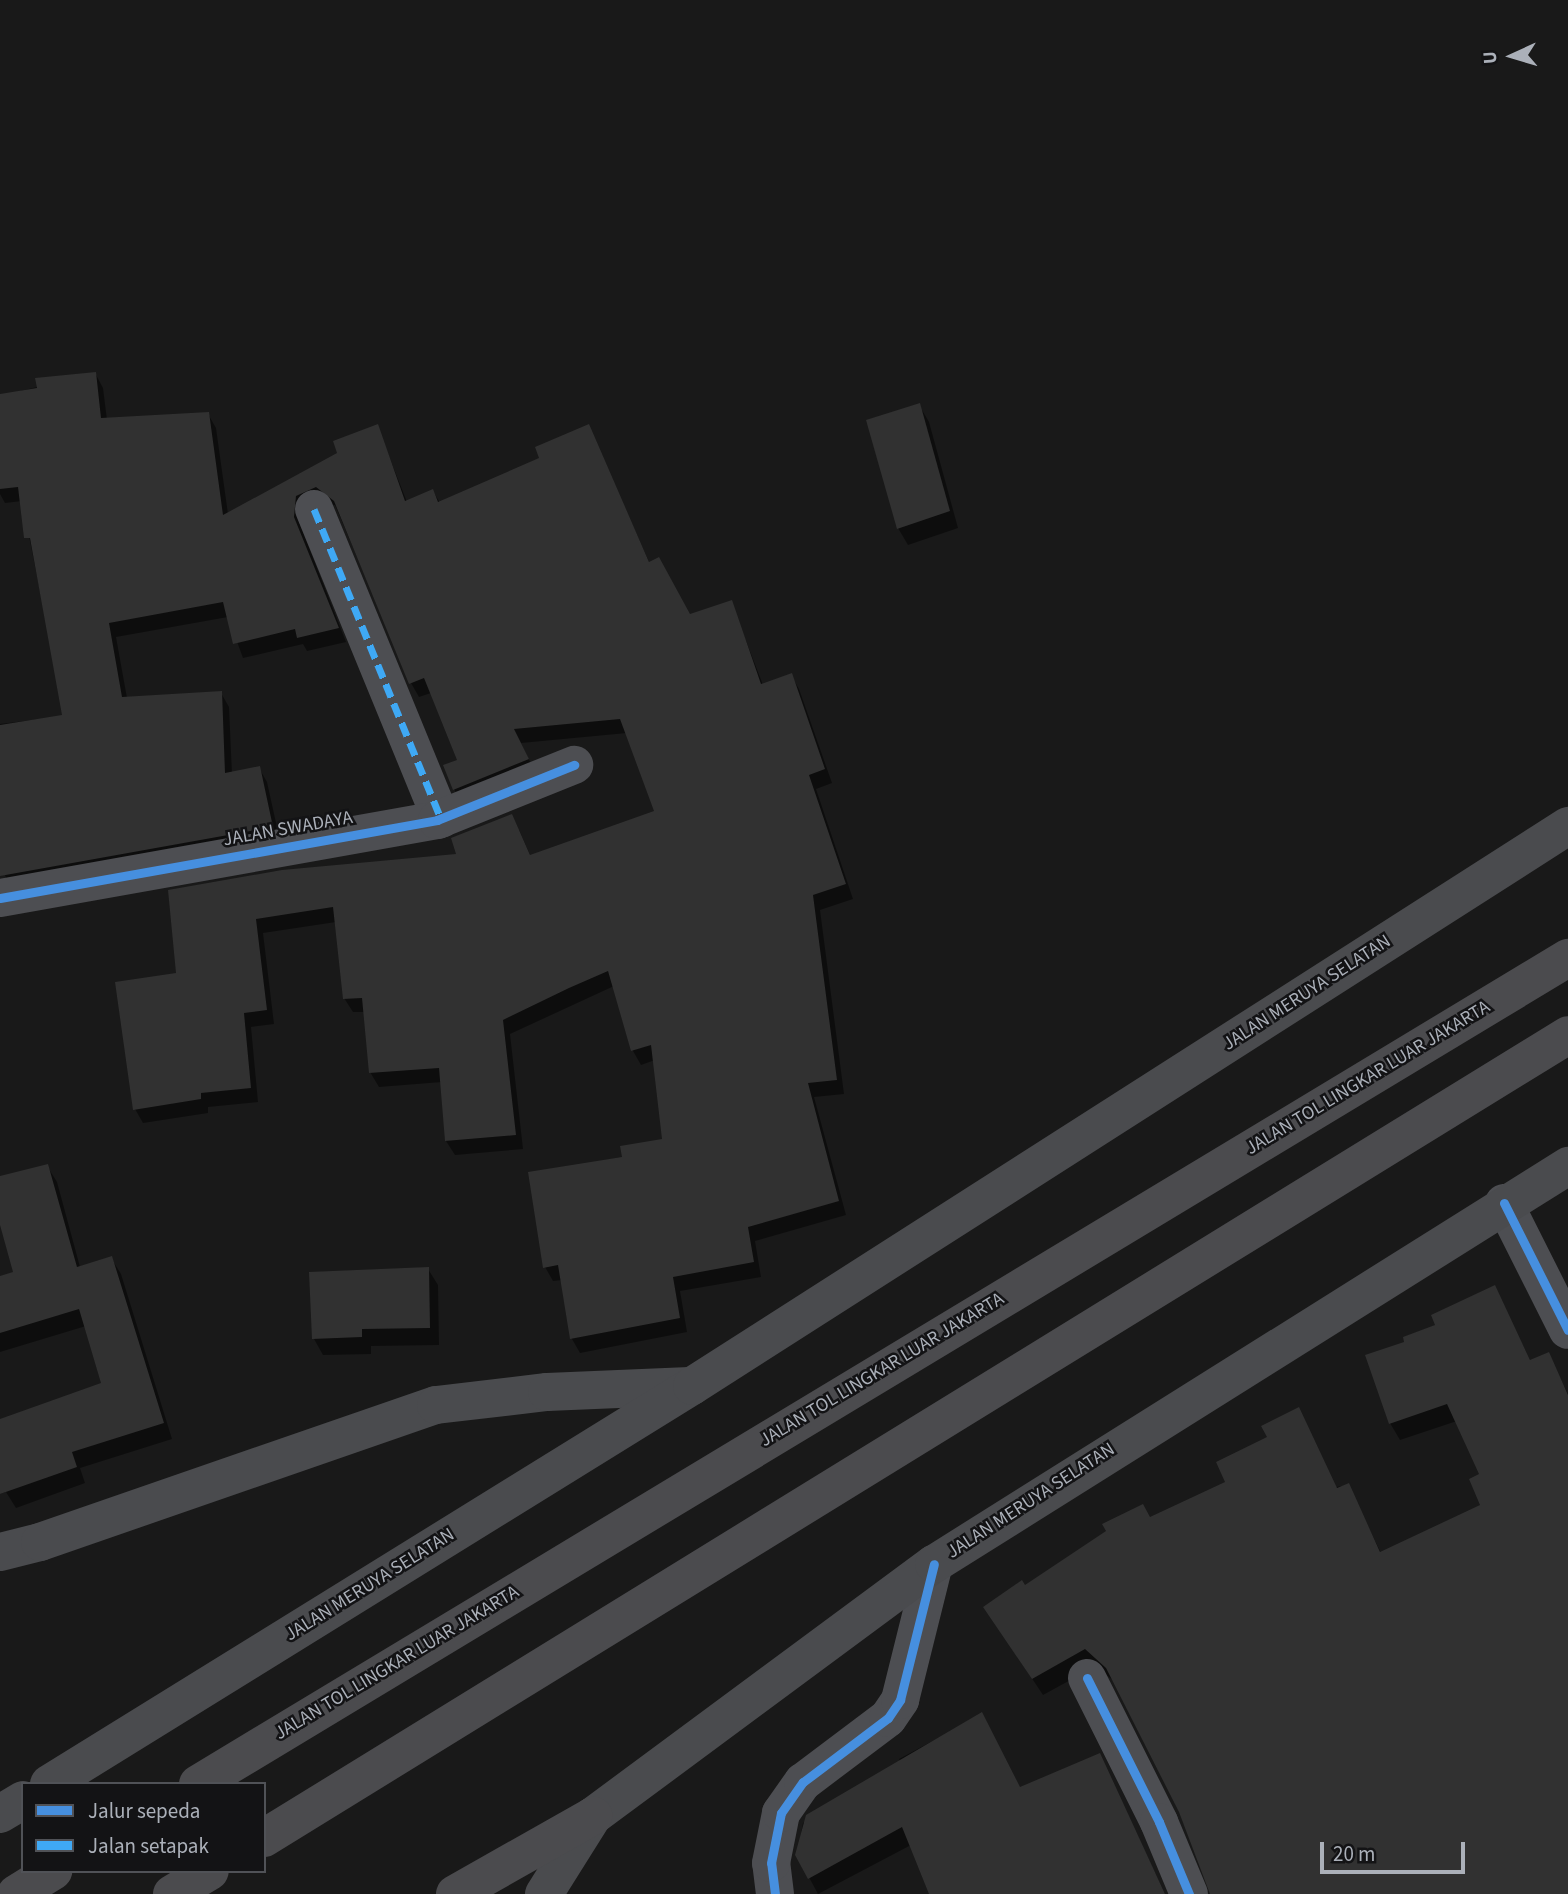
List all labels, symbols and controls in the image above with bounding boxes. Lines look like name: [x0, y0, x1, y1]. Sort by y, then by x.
north arrow: [1477, 21, 1547, 91]
text: U: [1477, 50, 1504, 65]
street label: JALAN SWADAYA: [221, 806, 355, 852]
street label: JALAN MERUYA SELATAN: [1219, 930, 1395, 1056]
street label: JALAN TOL LINGKAR LUAR JAKARTA: [1242, 996, 1494, 1160]
street label: JALAN TOL LINGKAR LUAR JAKARTA: [756, 1288, 1008, 1452]
street label: JALAN MERUYA SELATAN: [943, 1438, 1119, 1564]
street label: JALAN MERUYA SELATAN: [281, 1524, 459, 1646]
street label: JALAN TOL LINGKAR LUAR JAKARTA: [271, 1581, 523, 1745]
legend: [21, 1782, 266, 1873]
text: Jalur sepeda: [88, 1796, 200, 1826]
scale bar: [1323, 1828, 1468, 1872]
text: Jalan setapak: [88, 1831, 209, 1861]
text: 20 m: [1333, 1839, 1375, 1869]

